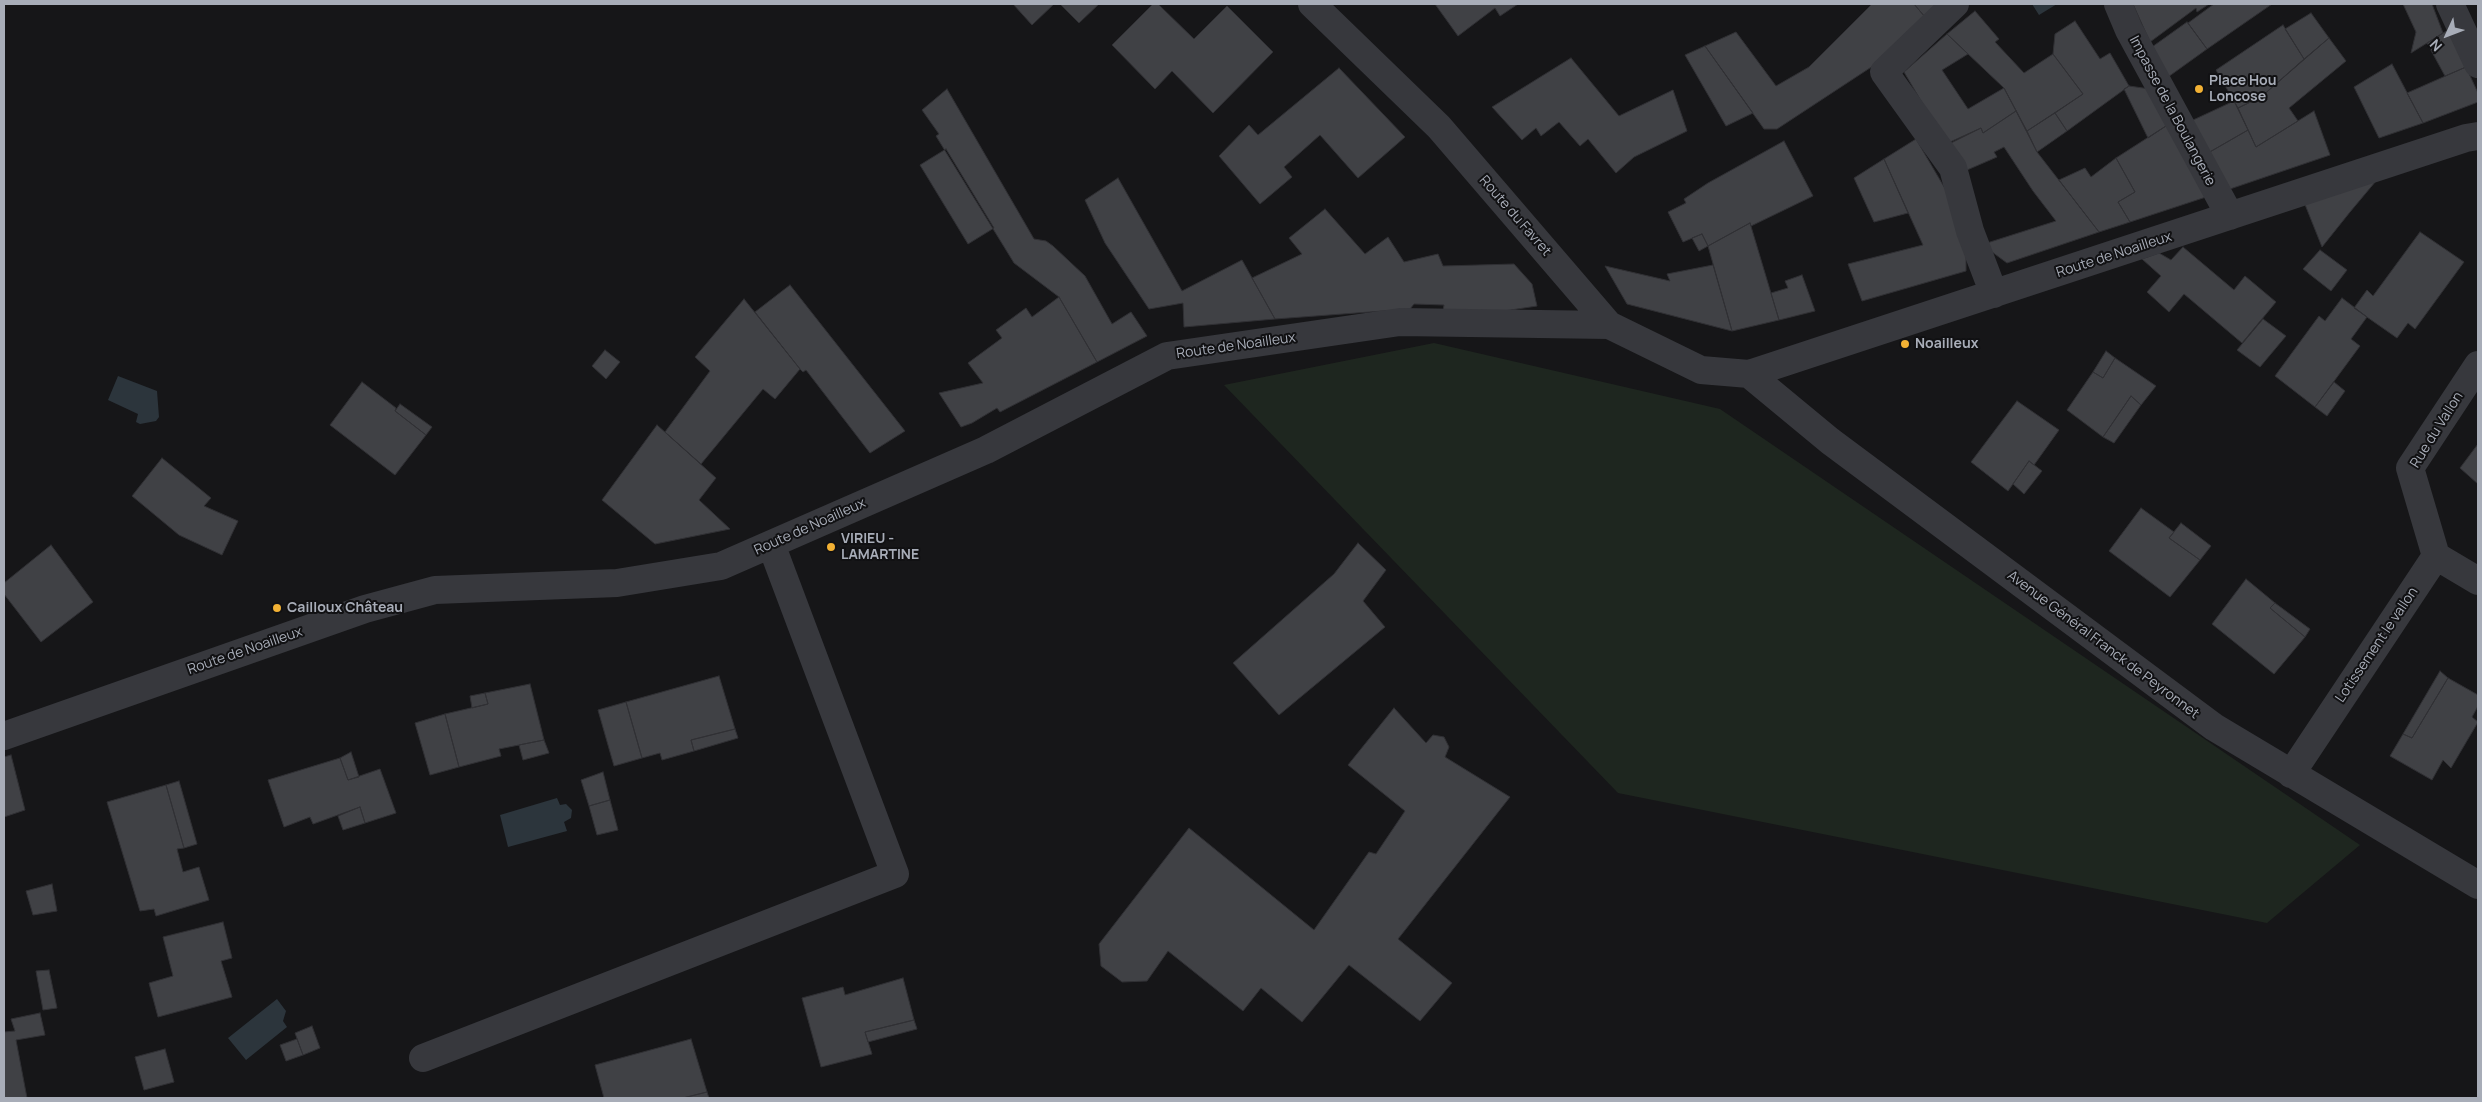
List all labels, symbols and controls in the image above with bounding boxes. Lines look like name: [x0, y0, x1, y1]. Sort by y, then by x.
north arrow: [2422, 10, 2472, 60]
street label: Impasse de la Boulangerie: [2125, 33, 2219, 189]
text: N: [2425, 35, 2446, 56]
place label: Place Hou Loncose: [2209, 73, 2277, 105]
marker: Place Hou Loncose: [2193, 83, 2205, 95]
street label: Route du Favret: [1475, 172, 1555, 260]
street label: Route de Noailleux: [2054, 228, 2174, 282]
street label: Route de Noailleux: [1175, 329, 1297, 363]
place label: Noailleux: [1915, 336, 1978, 352]
marker: Noailleux: [1899, 338, 1911, 350]
street label: Rue du Vallon: [2407, 389, 2467, 471]
street label: Route de Noailleux: [752, 495, 868, 559]
place label: VIRIEU - LAMARTINE: [841, 531, 919, 564]
marker: VIRIEU - LAMARTINE: [825, 541, 837, 553]
street label: Avenue Général Franck de Peyronnet: [2004, 567, 2202, 723]
street label: Lotissement le vallon: [2332, 584, 2422, 706]
place label: Cailloux Château: [287, 600, 403, 616]
marker: Cailloux Château: [271, 602, 283, 614]
street label: Route de Noailleux: [185, 623, 305, 679]

